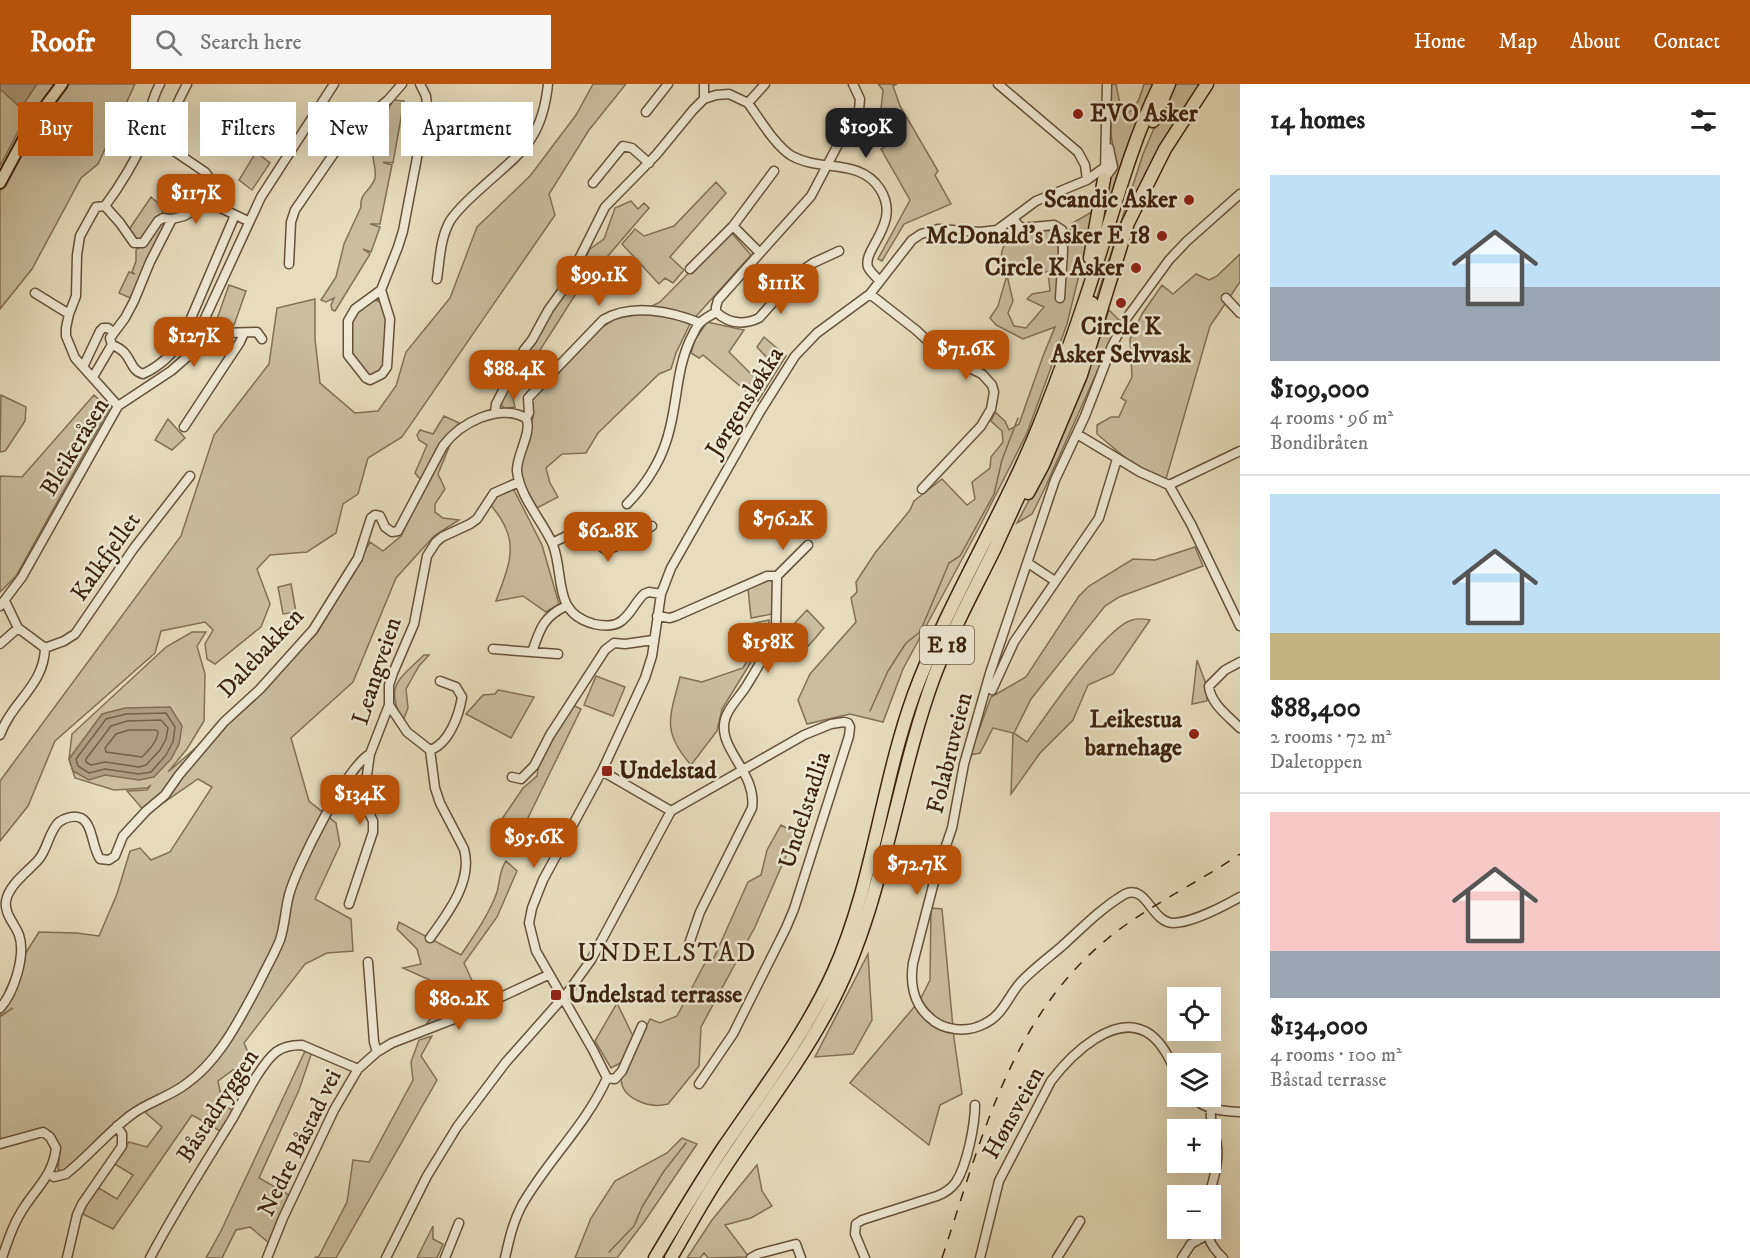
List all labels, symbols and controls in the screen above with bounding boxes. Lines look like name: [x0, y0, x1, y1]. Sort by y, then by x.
search box: [131, 15, 551, 69]
text: Roofr: [30, 25, 95, 60]
icon: search: [152, 26, 185, 59]
text: Search here: [200, 29, 302, 56]
text: Home: [1414, 29, 1466, 55]
text: Map: [1499, 29, 1537, 55]
text: About: [1570, 29, 1621, 55]
text: Contact: [1654, 29, 1720, 55]
place label: EVO Asker: [1090, 99, 1199, 129]
chip: Buy: [18, 102, 93, 156]
chip: Rent: [105, 102, 188, 156]
chip: Filters: [200, 102, 296, 156]
chip: New: [308, 102, 389, 156]
chip: Apartment: [401, 102, 533, 156]
text: 14 homes: [1270, 104, 1365, 137]
icon: filters: [1687, 104, 1720, 137]
marker: EVO Asker: [1071, 107, 1085, 121]
pin: $109K: [824, 108, 908, 159]
text: $109K: [840, 115, 892, 140]
pin: $117K: [154, 174, 238, 225]
text: $117K: [171, 181, 221, 206]
place label: Scandic Asker: [1044, 185, 1178, 215]
marker: Scandic Asker: [1182, 193, 1196, 207]
icon: home: [1441, 214, 1549, 322]
place label: McDonald's Asker E 18: [926, 221, 1150, 251]
marker: McDonald's Asker E 18: [1155, 229, 1169, 243]
place label: Circle K Asker: [985, 253, 1125, 283]
pin: $99.1K: [550, 256, 648, 307]
marker: Circle K Asker: [1129, 261, 1143, 275]
text: $99.1K: [570, 263, 628, 288]
pin: $111K: [739, 264, 823, 315]
text: $111K: [758, 271, 805, 296]
marker: Circle K Asker Selvvask: [1114, 296, 1128, 310]
place label: Circle K Asker Selvvask: [1050, 312, 1192, 370]
pin: $127K: [152, 317, 236, 368]
text: $127K: [168, 324, 220, 349]
pin: $71.6K: [917, 330, 1015, 381]
text: $71.6K: [937, 337, 995, 362]
street label: Jørgensløkka: [698, 341, 791, 464]
pin: $88.4K: [465, 350, 563, 401]
text: $88.4K: [483, 357, 545, 382]
text: $109,000: [1270, 373, 1370, 406]
street label: Bleikeråsen: [34, 392, 116, 502]
text: 4 rooms · 96 m²: [1270, 406, 1393, 431]
text: Bondibråten: [1270, 431, 1368, 456]
pin: $76.2K: [734, 500, 832, 551]
street label: Kalkfjellet: [65, 507, 148, 607]
text: $76.2K: [753, 507, 813, 532]
pin: $62.8K: [559, 512, 657, 563]
text: $62.8K: [578, 519, 638, 544]
icon: home: [1441, 533, 1549, 641]
street label: Dalebakken: [212, 601, 311, 704]
street label: Leangveien: [346, 613, 409, 729]
pin: $158K: [726, 623, 810, 674]
road number: E 18: [920, 626, 974, 664]
text: $158K: [742, 630, 794, 655]
street label: Folabruveien: [920, 689, 980, 817]
text: $88,400: [1270, 692, 1361, 725]
place label: Leikestua barnehage: [1084, 705, 1183, 763]
text: 2 rooms · 72 m²: [1270, 725, 1392, 750]
marker: Leikestua barnehage: [1187, 727, 1201, 741]
street label: Undelstadlia: [772, 747, 838, 872]
text: Daletoppen: [1270, 750, 1363, 775]
place label: Undelstad: [619, 756, 718, 786]
marker: Undelstad: [600, 764, 614, 778]
pin: $134K: [318, 775, 402, 826]
text: $134K: [334, 782, 386, 807]
pin: $95.6K: [485, 818, 583, 869]
text: $95.6K: [504, 825, 564, 850]
pin: $72.7K: [868, 845, 966, 896]
icon: home: [1441, 851, 1549, 959]
text: $72.7K: [887, 852, 947, 877]
district label: UNDELSTAD: [577, 937, 757, 970]
pin: $80.2K: [410, 980, 508, 1031]
place label: Undelstad terrasse: [568, 980, 742, 1010]
text: $80.2K: [429, 987, 489, 1012]
map controls: [1167, 987, 1221, 1239]
button: locate: [1167, 987, 1221, 1041]
marker: Undelstad terrasse: [549, 988, 563, 1002]
text: $134,000: [1270, 1010, 1368, 1043]
street label: Båstadryggen: [170, 1043, 266, 1168]
text: 4 rooms · 100 m²: [1270, 1043, 1402, 1068]
button: layers: [1167, 1053, 1221, 1107]
street label: Hønsveien: [976, 1061, 1052, 1164]
street label: Nedre Båstad vei: [251, 1064, 349, 1222]
text: Båstad terrasse: [1270, 1068, 1387, 1093]
button: +: [1167, 1119, 1221, 1173]
button: −: [1167, 1185, 1221, 1239]

